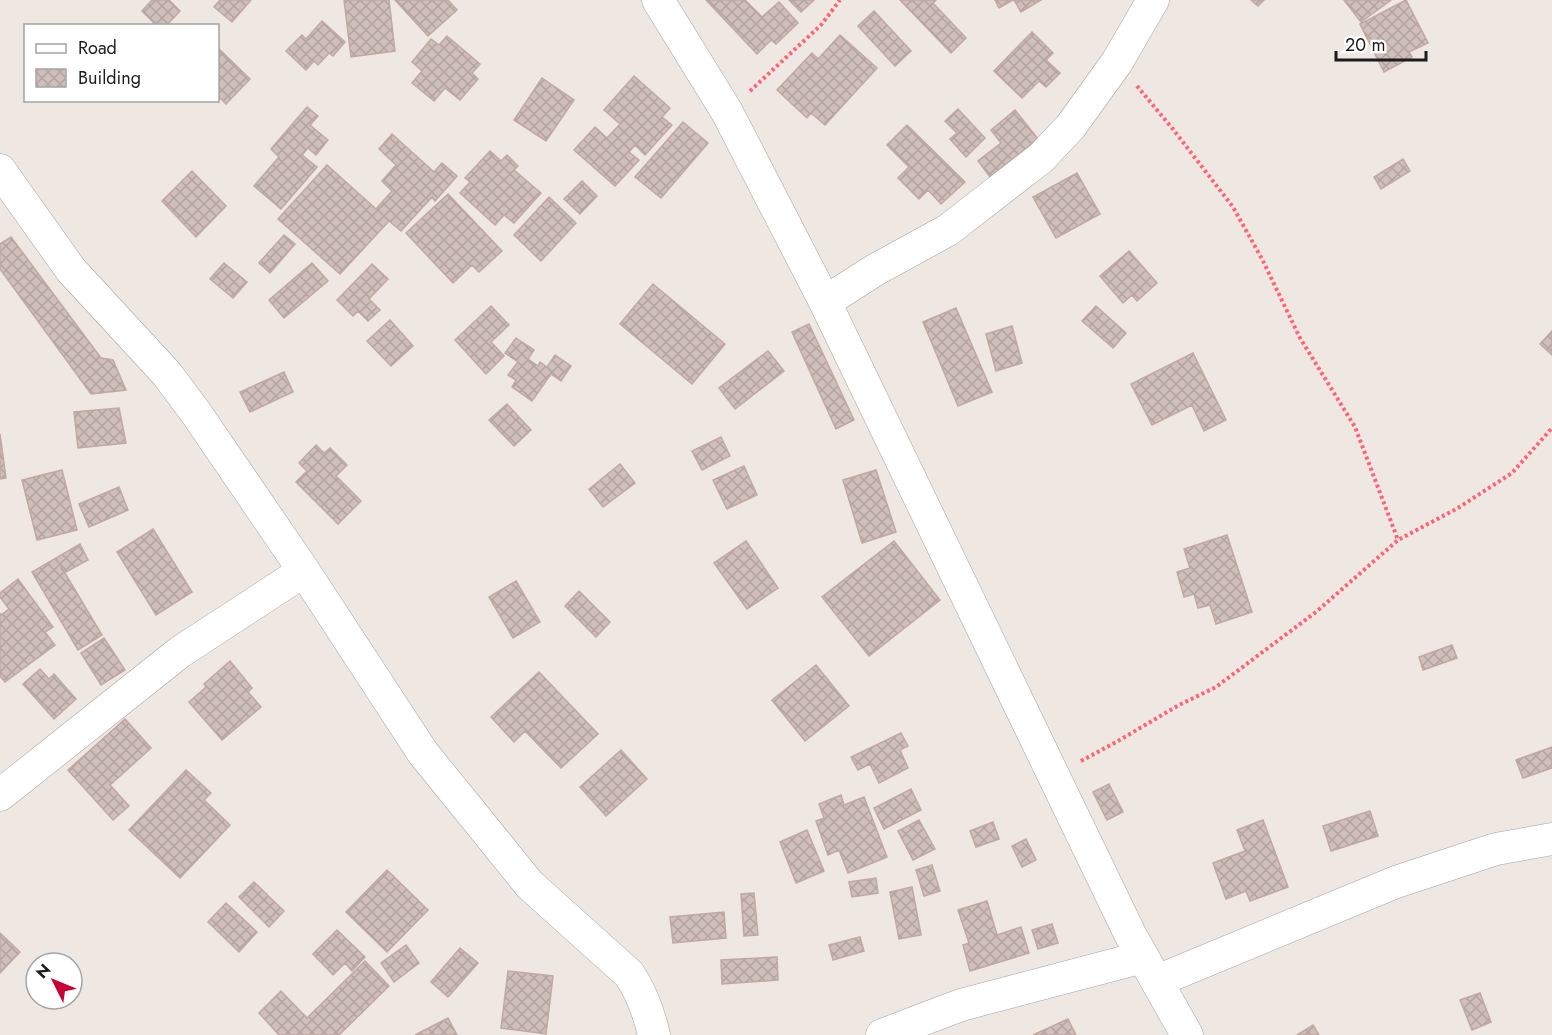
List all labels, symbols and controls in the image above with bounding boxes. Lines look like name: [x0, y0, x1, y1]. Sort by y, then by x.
legend: [24, 24, 219, 102]
scale bar: [1336, 24, 1426, 62]
text: 20 m: [1345, 32, 1385, 58]
text: Road: [78, 35, 117, 61]
text: Building: [78, 65, 141, 91]
north arrow: [24, 951, 84, 1011]
text: N: [31, 959, 56, 984]

